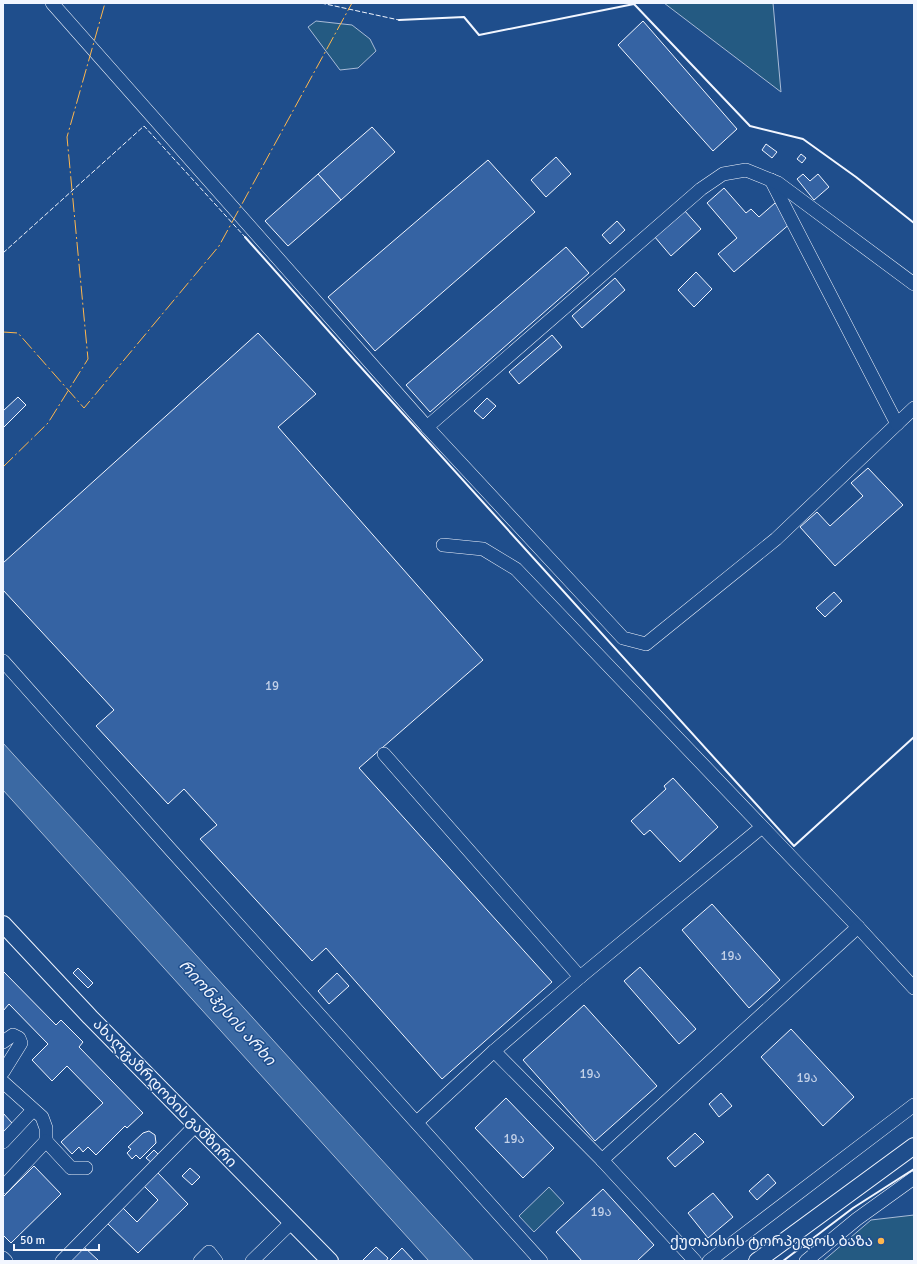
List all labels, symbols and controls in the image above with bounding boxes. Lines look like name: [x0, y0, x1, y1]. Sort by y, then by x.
house number: 19: [265, 678, 279, 694]
house number: 19ა: [720, 948, 742, 964]
water label: რიონჰესის არხი: [175, 956, 280, 1070]
street label: ახალგაზრდობის გამზირი: [89, 1015, 241, 1171]
house number: 19ა: [579, 1066, 601, 1082]
house number: 19ა: [796, 1070, 818, 1086]
house number: 19ა: [503, 1131, 525, 1147]
house number: 19ა: [590, 1204, 612, 1220]
scale bar: [14, 1226, 99, 1252]
place label: ქუთაისის ტორპედოს ბაზა: [670, 1232, 873, 1250]
text: 50 m: [20, 1233, 45, 1248]
marker: ქუთაისის ტორპედოს ბაზა: [876, 1236, 886, 1246]

